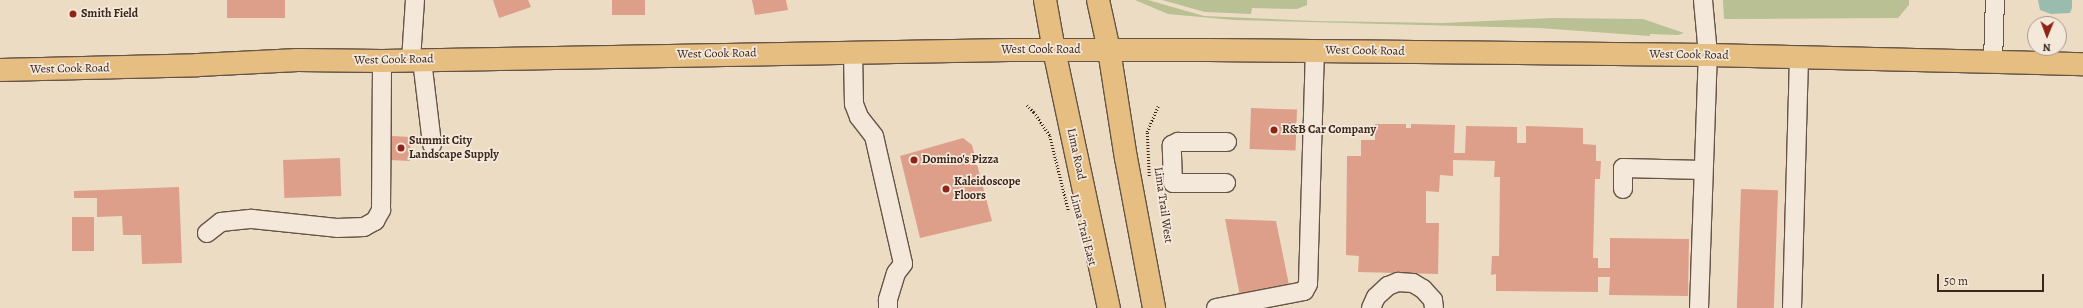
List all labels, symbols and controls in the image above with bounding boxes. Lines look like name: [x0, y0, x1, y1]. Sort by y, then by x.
place label: Smith Field: [81, 7, 138, 21]
marker: Smith Field: [68, 9, 78, 19]
north arrow: [2027, 16, 2067, 56]
text: N: [2043, 40, 2051, 55]
street label: West Cook Road: [1001, 43, 1081, 57]
street label: West Cook Road: [1325, 43, 1405, 59]
street label: West Cook Road: [677, 46, 757, 62]
street label: West Cook Road: [1649, 47, 1729, 63]
street label: West Cook Road: [354, 52, 434, 68]
street label: West Cook Road: [30, 61, 110, 77]
place label: R&B Car Company: [1282, 123, 1376, 137]
marker: R&B Car Company: [1269, 125, 1279, 135]
street label: Lima Road: [1064, 127, 1088, 181]
place label: Summit City Landscape Supply: [409, 134, 499, 162]
marker: Summit City Landscape Supply: [396, 143, 406, 153]
place label: Domino's Pizza: [922, 153, 999, 167]
marker: Domino's Pizza: [909, 155, 919, 165]
street label: Lima Trail West: [1151, 166, 1175, 244]
place label: Kaleidoscope Floors: [954, 175, 1020, 203]
marker: Kaleidoscope Floors: [941, 184, 951, 194]
street label: Lima Trail East: [1067, 193, 1099, 267]
scale bar: [1939, 266, 2046, 292]
text: 50 m: [1944, 273, 1968, 289]

